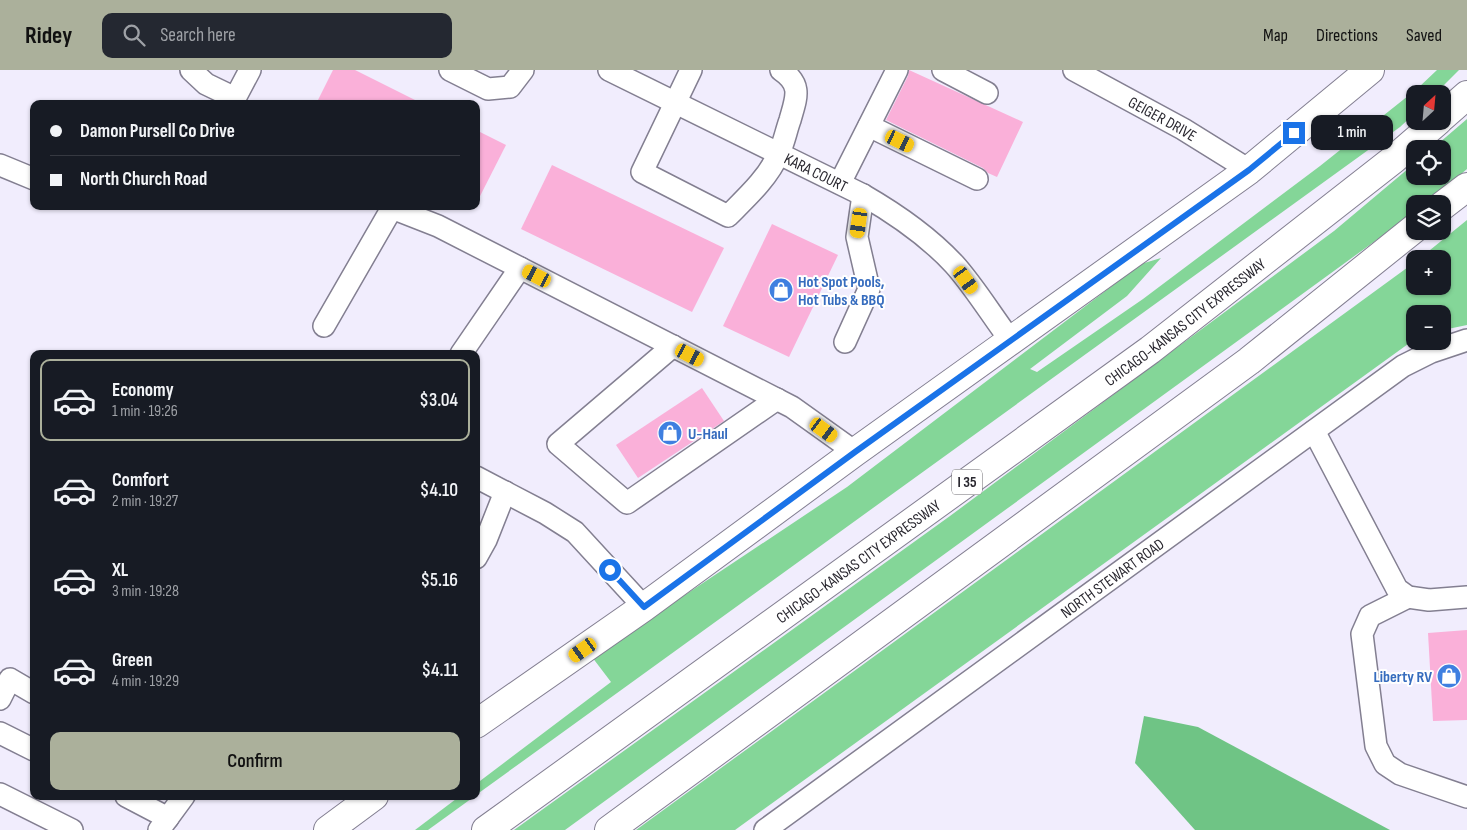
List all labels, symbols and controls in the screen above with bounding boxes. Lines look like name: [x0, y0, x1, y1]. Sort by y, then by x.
search box: [102, 13, 452, 58]
text: Ridey: [25, 21, 72, 50]
icon: search: [120, 21, 148, 49]
text: Search here: [160, 24, 236, 47]
text: Map: [1263, 25, 1288, 46]
text: Directions: [1316, 25, 1378, 46]
text: Saved: [1406, 25, 1442, 46]
north arrow: [1406, 85, 1451, 130]
map controls: [1406, 85, 1451, 350]
street label: GEIGER DRIVE: [1125, 93, 1199, 146]
callout: 1 min: [1312, 116, 1394, 150]
text: Damon Pursell Co Drive: [80, 120, 235, 143]
route end: [1283, 122, 1305, 144]
text: 1 min: [1337, 123, 1367, 142]
car: [883, 128, 916, 154]
button: locate: [1406, 140, 1451, 185]
street label: KARA COURT: [781, 150, 851, 197]
text: North Church Road: [80, 168, 207, 191]
button: layers: [1406, 195, 1451, 240]
car: [849, 207, 868, 239]
button: +: [1406, 250, 1451, 295]
street label: CHICAGO-KANSAS CITY EXPRESSWAY: [1101, 255, 1270, 391]
car: [520, 263, 553, 289]
car: [951, 263, 980, 297]
place label: Hot Spot Pools, Hot Tubs & BBQ: [798, 273, 885, 310]
shop icon: Hot Spot Pools, Hot Tubs & BBQ: [768, 277, 794, 303]
button: −: [1406, 305, 1451, 350]
car: [673, 342, 706, 368]
icon: car: [52, 378, 97, 423]
text: Economy: [112, 379, 174, 402]
text: $3.04: [419, 389, 458, 412]
text: 1 min · 19:26: [112, 402, 178, 421]
car: [807, 415, 840, 445]
shop icon: U-Haul: [657, 420, 683, 446]
place label: U-Haul: [688, 425, 728, 444]
icon: car: [52, 468, 97, 513]
text: Comfort: [112, 469, 169, 492]
road number: I 35: [952, 470, 982, 494]
text: $4.10: [420, 479, 458, 502]
text: 2 min · 19:27: [112, 492, 178, 511]
street label: CHICAGO-KANSAS CITY EXPRESSWAY: [773, 496, 945, 628]
street label: NORTH STEWART ROAD: [1057, 535, 1168, 623]
icon: car: [52, 558, 97, 603]
text: XL: [112, 559, 128, 582]
route start: [599, 559, 621, 581]
text: $5.16: [420, 569, 458, 592]
text: 3 min · 19:28: [112, 582, 179, 601]
car: [566, 635, 599, 665]
icon: car: [52, 648, 97, 693]
text: Green: [112, 649, 152, 672]
text: $4.11: [421, 659, 458, 682]
shop icon: Liberty RV: [1436, 663, 1462, 689]
place label: Liberty RV: [1373, 668, 1432, 687]
text: 4 min · 19:29: [112, 672, 179, 691]
button: Confirm: [50, 732, 460, 790]

